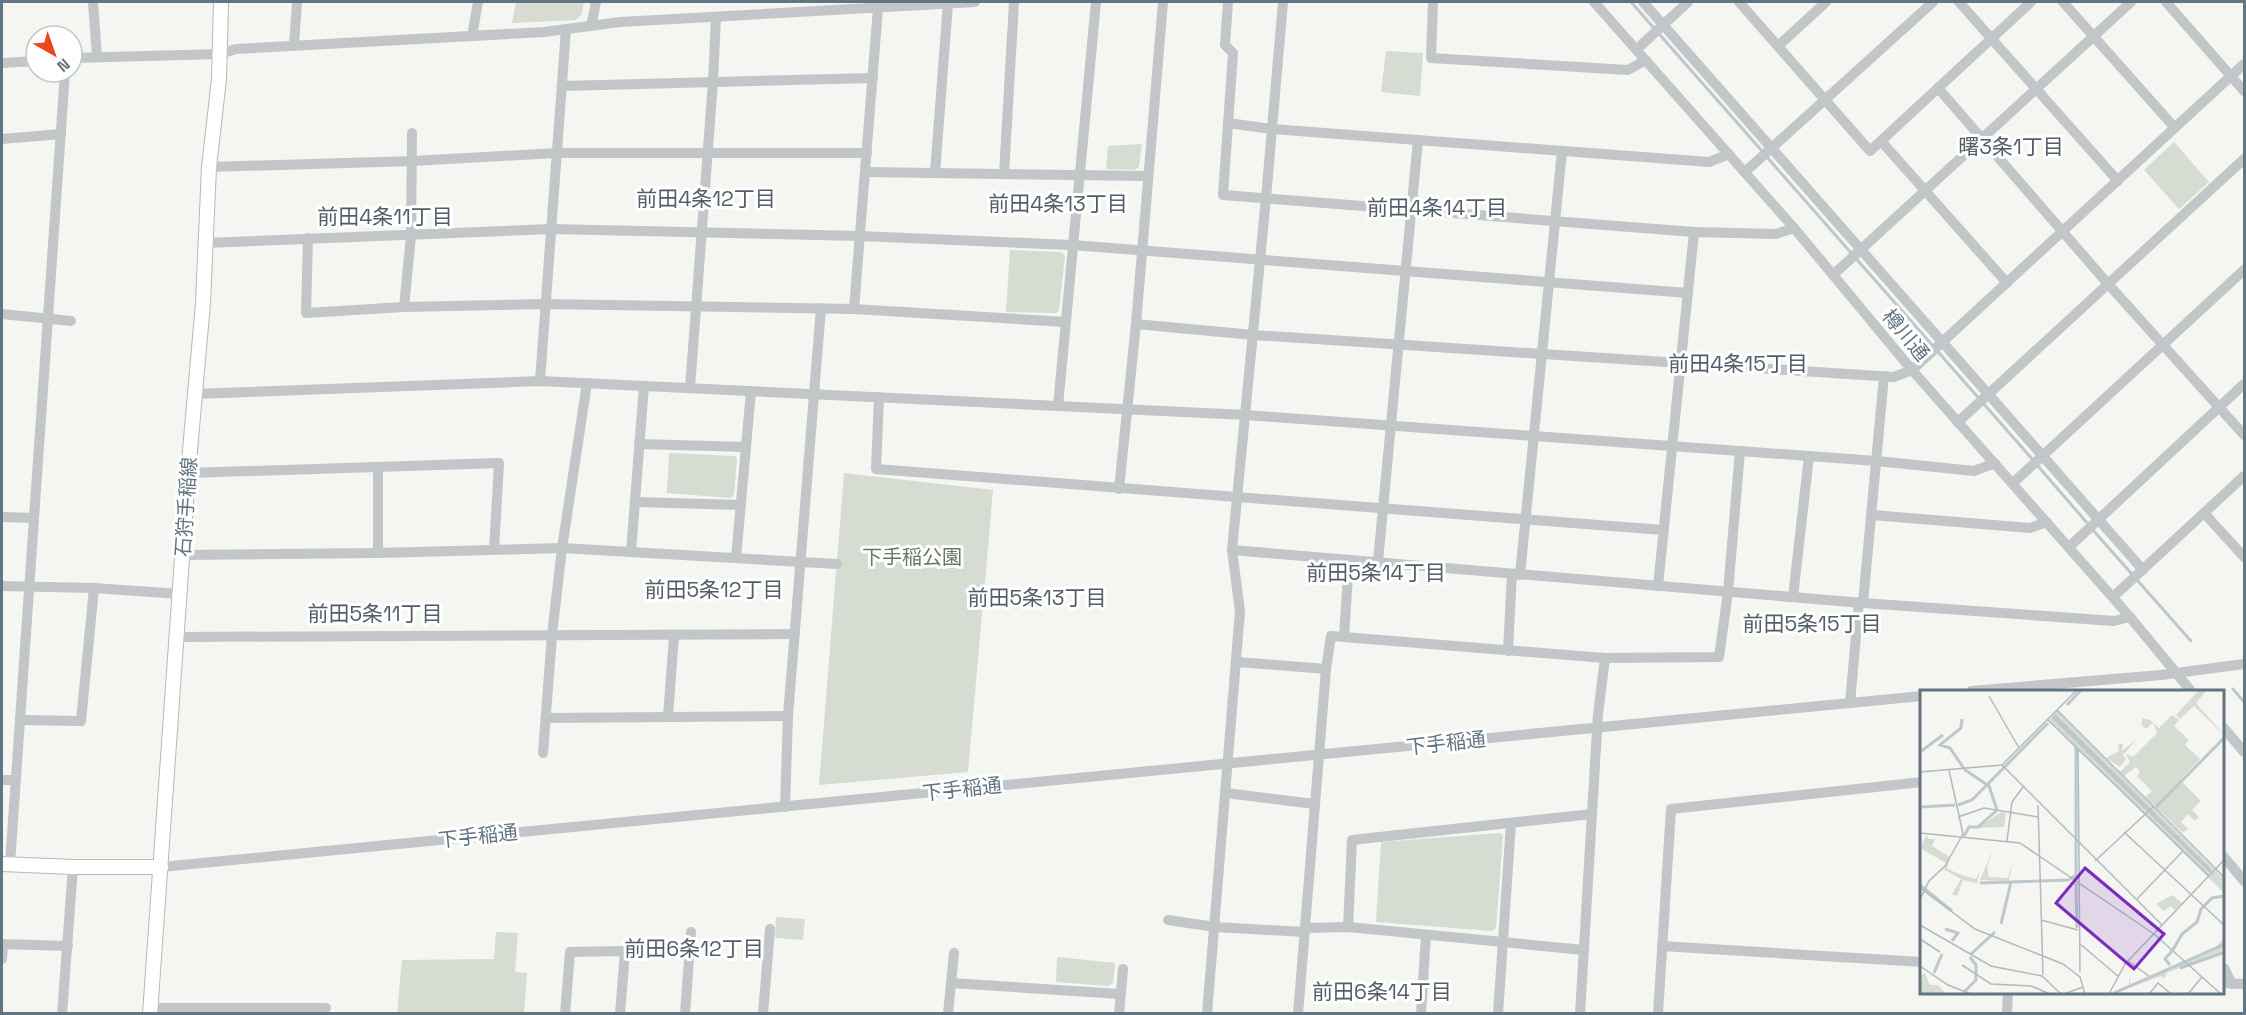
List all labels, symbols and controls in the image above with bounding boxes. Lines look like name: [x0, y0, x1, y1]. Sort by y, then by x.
north arrow: [24, 24, 84, 84]
text: N: [52, 54, 74, 77]
district label: 曙3条1丁目: [1958, 133, 2064, 160]
district label: 前田4条12丁目: [636, 185, 776, 212]
district label: 前田4条13丁目: [988, 190, 1128, 217]
district label: 前田4条14丁目: [1367, 194, 1507, 221]
district label: 前田4条11丁目: [317, 203, 453, 230]
street label: 樽川通: [1877, 304, 1935, 366]
district label: 前田4条15丁目: [1668, 350, 1808, 377]
street label: 石狩手稲線: [170, 456, 202, 558]
park label: 下手稲公園: [862, 544, 962, 570]
district label: 前田5条14丁目: [1306, 559, 1446, 586]
district label: 前田5条12丁目: [644, 576, 784, 603]
district label: 前田5条13丁目: [967, 584, 1107, 611]
district label: 前田5条11丁目: [307, 600, 443, 627]
district label: 前田5条15丁目: [1743, 610, 1881, 637]
inset map: [1920, 690, 2225, 994]
street label: 下手稲通: [1405, 726, 1487, 760]
street label: 下手稲通: [921, 772, 1003, 806]
street label: 下手稲通: [437, 819, 519, 853]
district label: 前田6条12丁目: [624, 935, 764, 962]
district label: 前田6条14丁目: [1312, 978, 1452, 1005]

